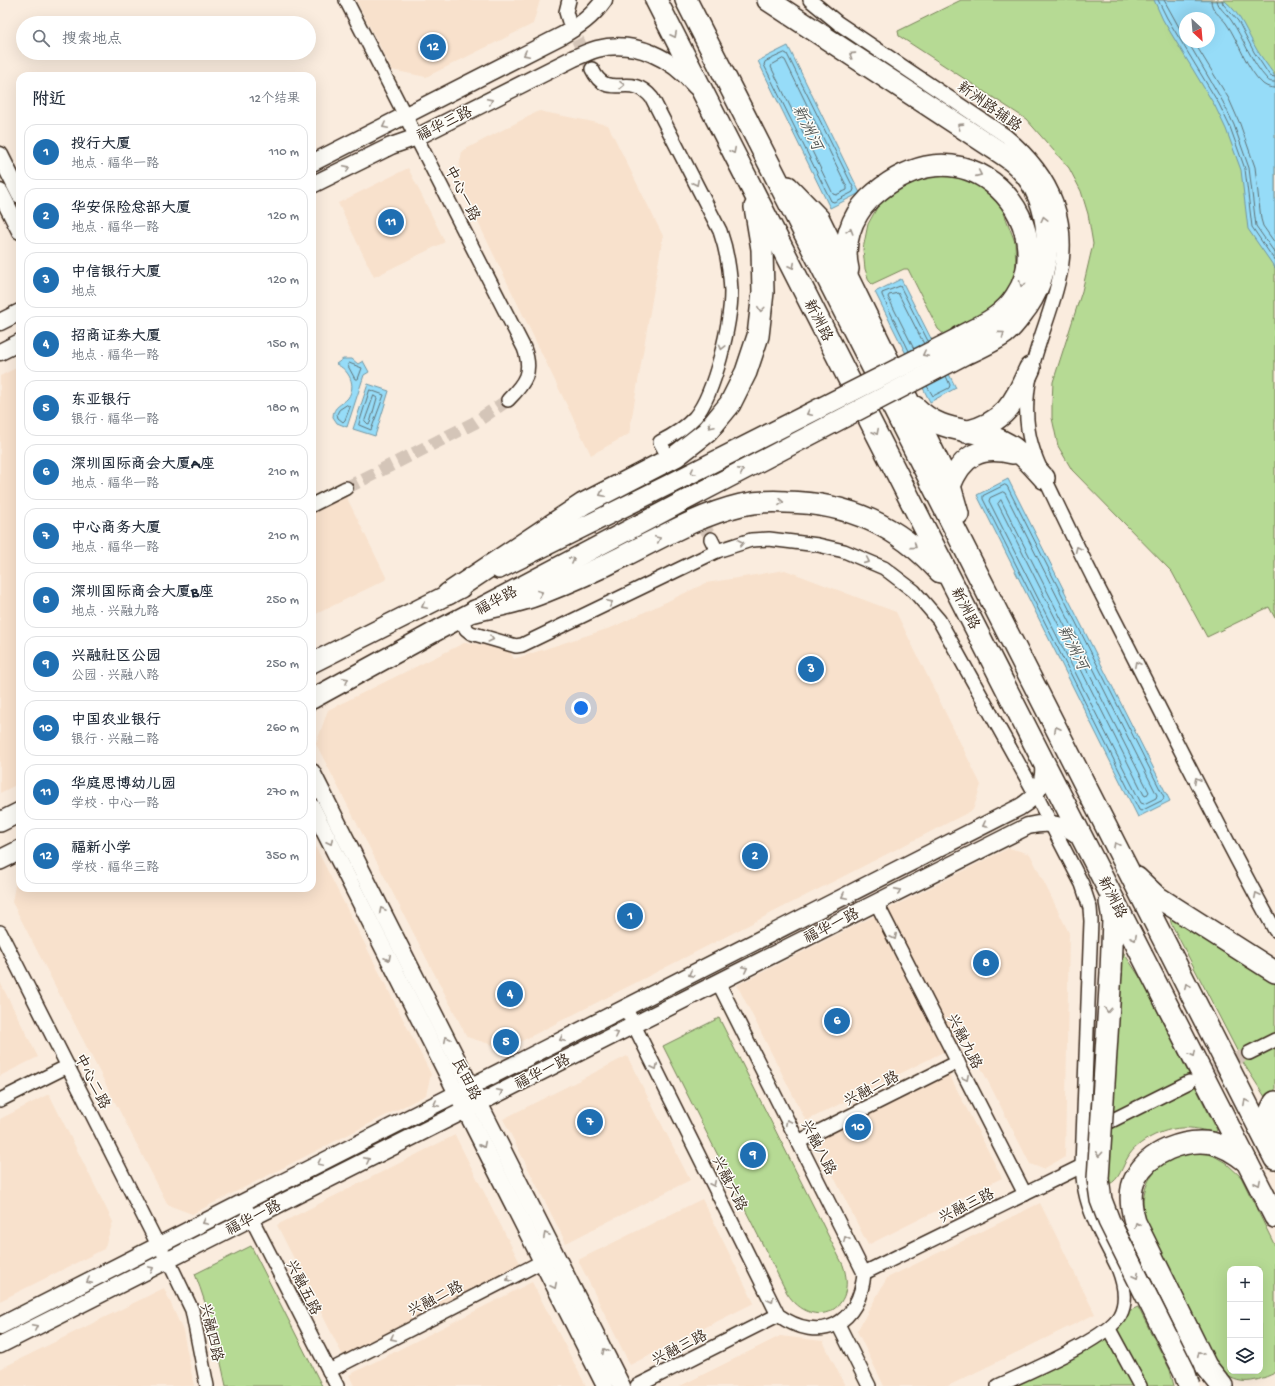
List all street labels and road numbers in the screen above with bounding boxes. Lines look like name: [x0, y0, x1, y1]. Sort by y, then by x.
street label: 新洲路辅路: [953, 79, 1025, 137]
street label: 福华三路: [414, 104, 476, 146]
street label: 中心一路: [440, 163, 483, 225]
street label: 新洲路: [799, 297, 835, 345]
street label: 福华路: [473, 583, 521, 620]
street label: 新洲路: [946, 585, 982, 633]
street label: 新洲路: [1093, 874, 1129, 922]
street label: 福华一路: [801, 905, 863, 948]
street label: 兴融九路: [942, 1011, 985, 1073]
street label: 中心二路: [70, 1051, 113, 1113]
street label: 福华一路: [512, 1051, 574, 1094]
street label: 民田路: [447, 1056, 483, 1104]
street label: 兴融二路: [841, 1068, 903, 1111]
street label: 兴融八路: [796, 1117, 839, 1179]
street label: 兴融六路: [707, 1153, 750, 1215]
street label: 兴融三路: [936, 1186, 998, 1228]
street label: 福华一路: [223, 1197, 285, 1240]
street label: 兴融五路: [281, 1257, 324, 1319]
street label: 兴融二路: [405, 1278, 467, 1321]
street label: 兴融四路: [195, 1301, 226, 1364]
street label: 兴融三路: [649, 1327, 711, 1370]

